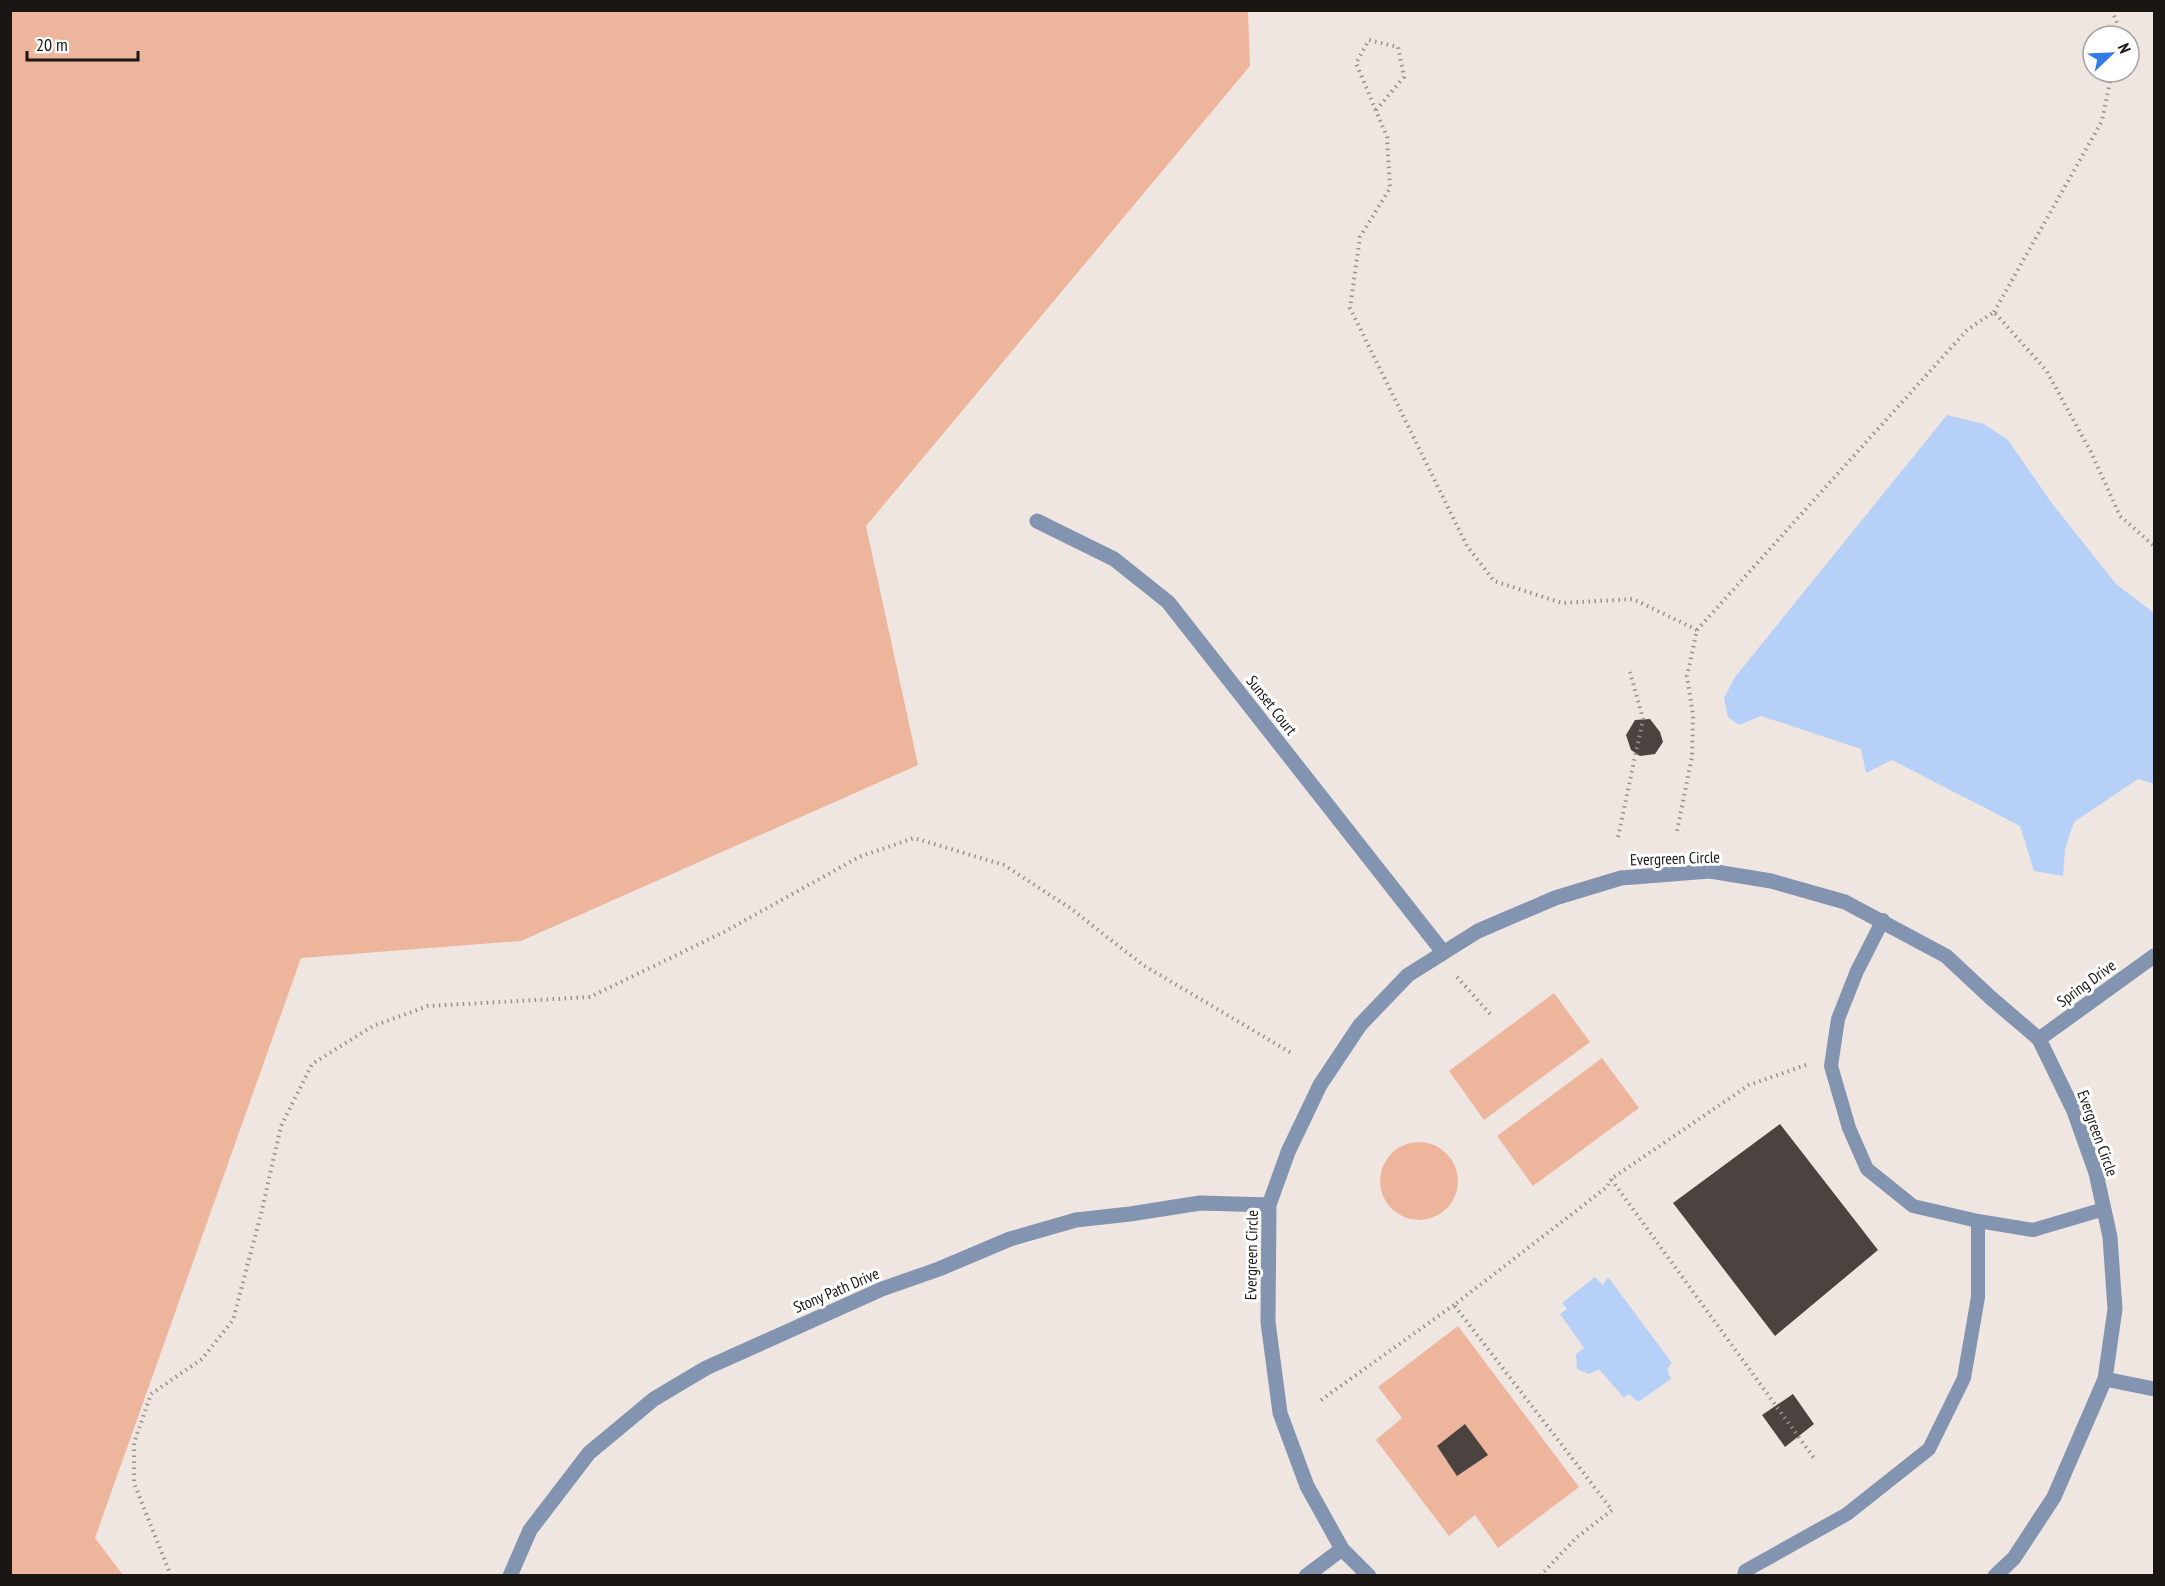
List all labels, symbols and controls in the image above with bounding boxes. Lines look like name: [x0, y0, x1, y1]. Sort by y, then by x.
scale bar: [27, 24, 138, 62]
north arrow: [2081, 24, 2141, 84]
text: 20 m: [36, 33, 68, 56]
text: N: [2114, 40, 2136, 56]
street label: Sunset Court: [1242, 671, 1302, 739]
street label: Evergreen Circle: [1630, 846, 1720, 870]
street label: Spring Drive: [2053, 955, 2119, 1011]
street label: Evergreen Circle: [2073, 1087, 2123, 1179]
street label: Evergreen Circle: [1240, 1210, 1262, 1300]
street label: Stony Path Drive: [790, 1263, 882, 1317]

